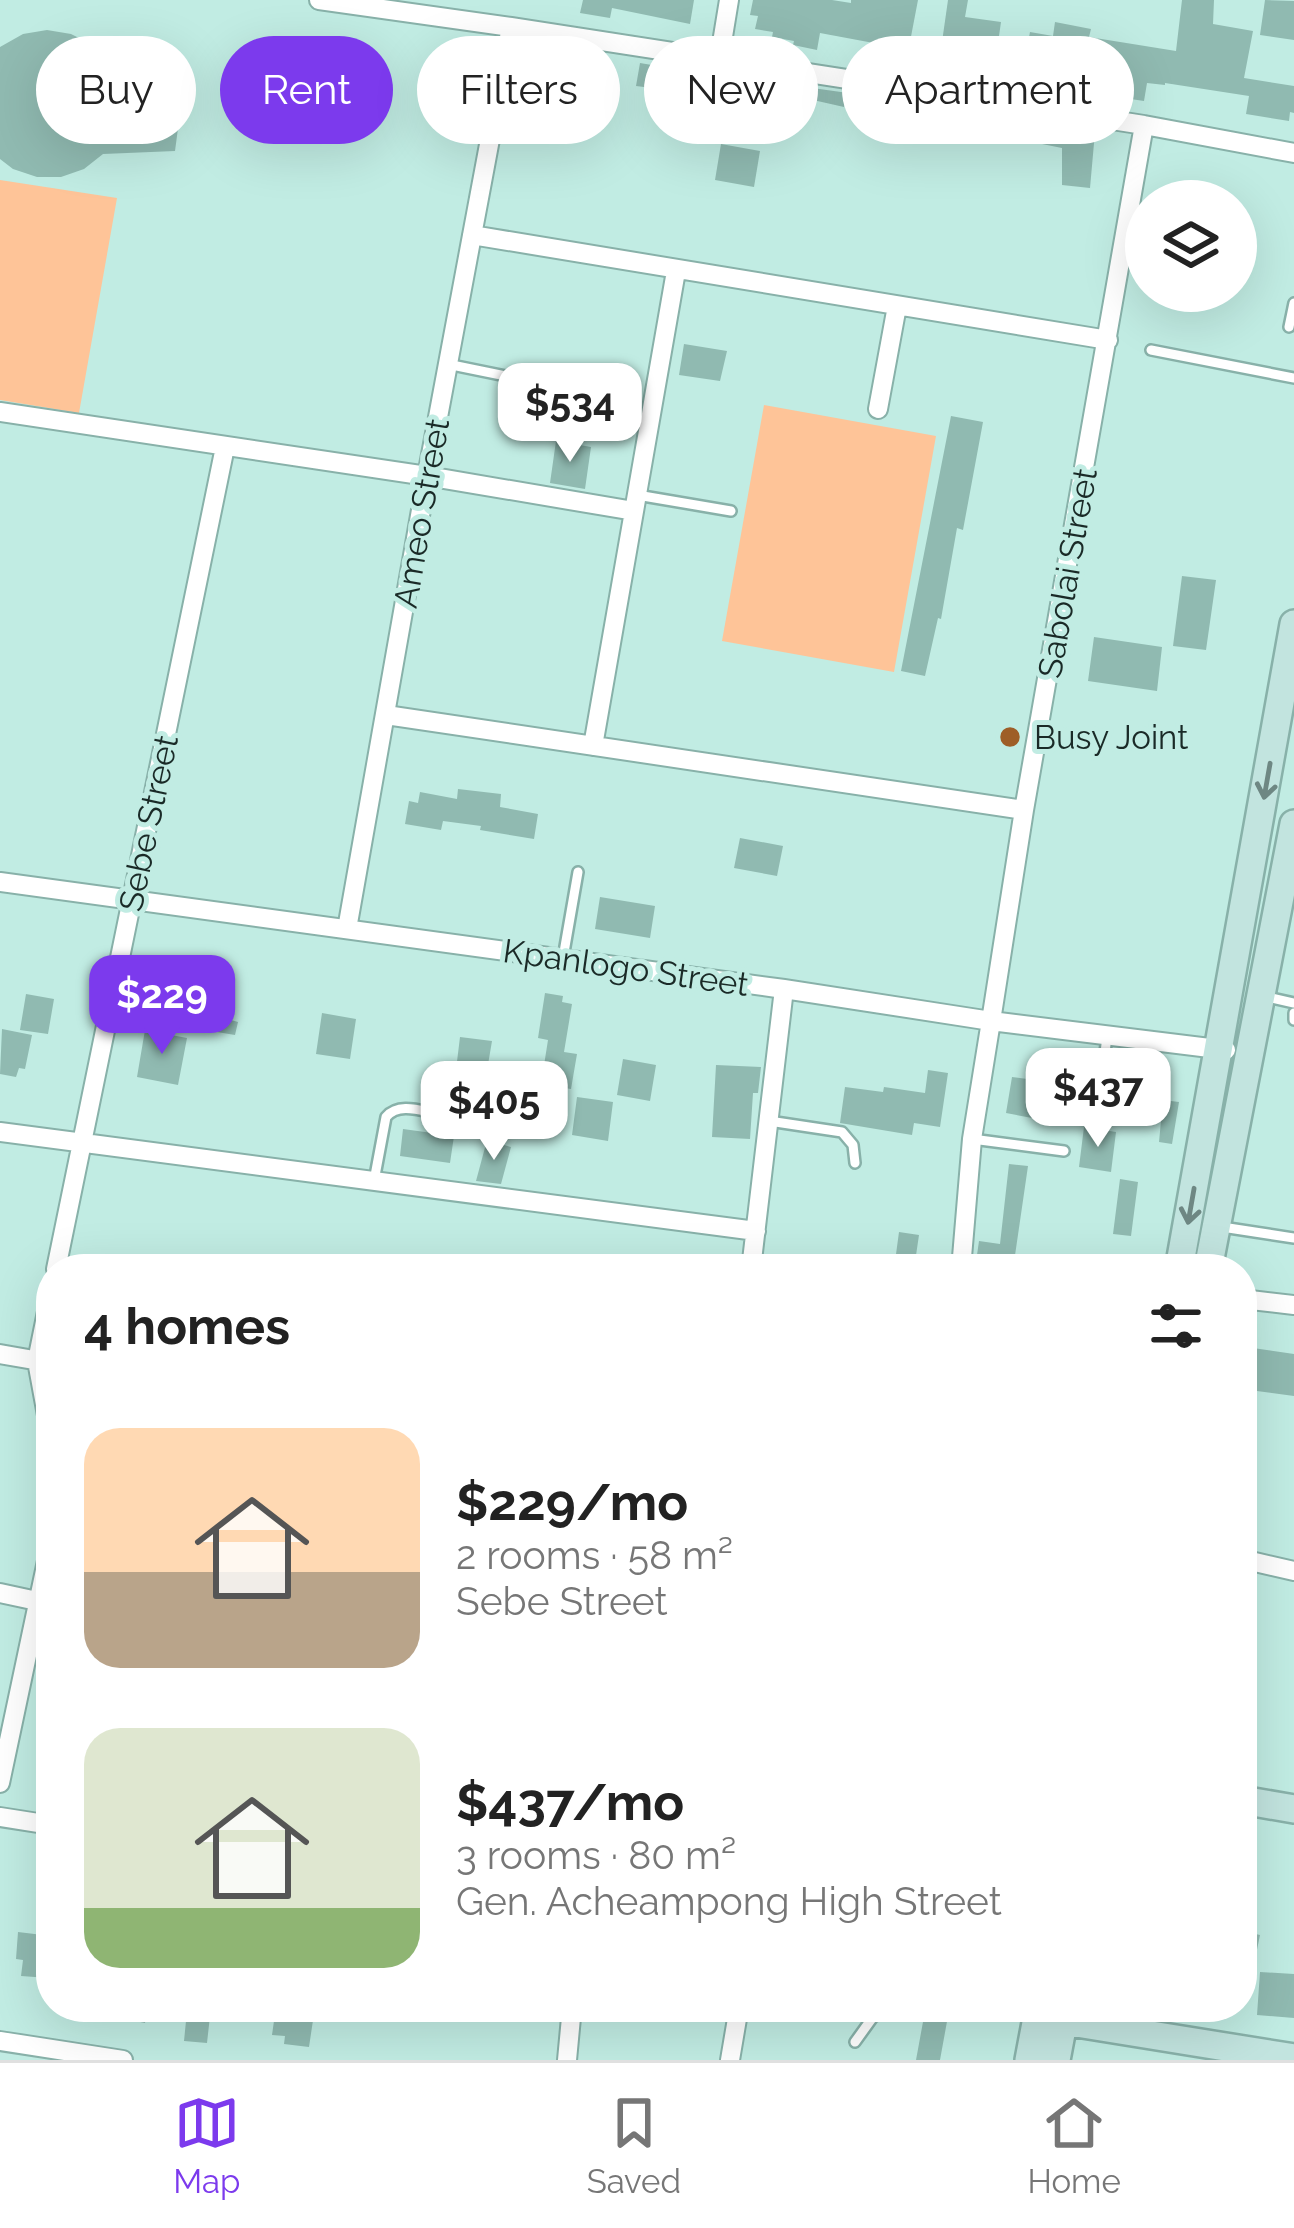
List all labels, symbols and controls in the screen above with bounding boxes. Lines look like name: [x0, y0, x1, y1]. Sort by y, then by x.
chip: Buy: [36, 36, 196, 144]
chip: Rent: [220, 36, 393, 144]
chip: Filters: [417, 36, 620, 144]
chip: New: [644, 36, 818, 144]
chip: Apartment: [842, 36, 1134, 144]
map controls: [1125, 180, 1257, 312]
button: layers: [1125, 180, 1257, 312]
pin: $534: [499, 363, 641, 465]
text: $534: [525, 379, 615, 425]
street label: Ameo Street: [386, 415, 457, 611]
street label: Sabolai Street: [1030, 465, 1105, 681]
place label: Busy Joint: [1034, 718, 1188, 757]
marker: Busy Joint: [997, 724, 1023, 750]
street label: Sebe Street: [111, 731, 186, 915]
one-way arrow: [1254, 760, 1277, 799]
street label: Kpanlogo Street: [501, 931, 751, 1004]
pin: $229: [91, 955, 233, 1057]
text: $229: [116, 971, 208, 1017]
pin: $437: [1027, 1048, 1169, 1150]
pin: $405: [423, 1061, 565, 1163]
text: $437: [1053, 1064, 1143, 1110]
text: $405: [448, 1077, 540, 1123]
one-way arrow: [1179, 1186, 1201, 1225]
icon: filters: [1143, 1293, 1209, 1359]
text: 4 homes: [84, 1296, 290, 1356]
text: $229/mo: [456, 1472, 688, 1532]
icon: home: [180, 1476, 324, 1620]
text: 2 rooms · 58 m²: [456, 1532, 733, 1578]
text: Sebe Street: [456, 1578, 668, 1624]
text: $437/mo: [456, 1772, 684, 1832]
icon: home: [180, 1776, 324, 1920]
text: 3 rooms · 80 m²: [456, 1832, 736, 1878]
text: Gen. Acheampong High Street: [456, 1878, 1002, 1924]
tab: Map: [173, 2090, 240, 2201]
tab: Saved: [587, 2090, 681, 2201]
tab: Home: [1027, 2090, 1121, 2201]

